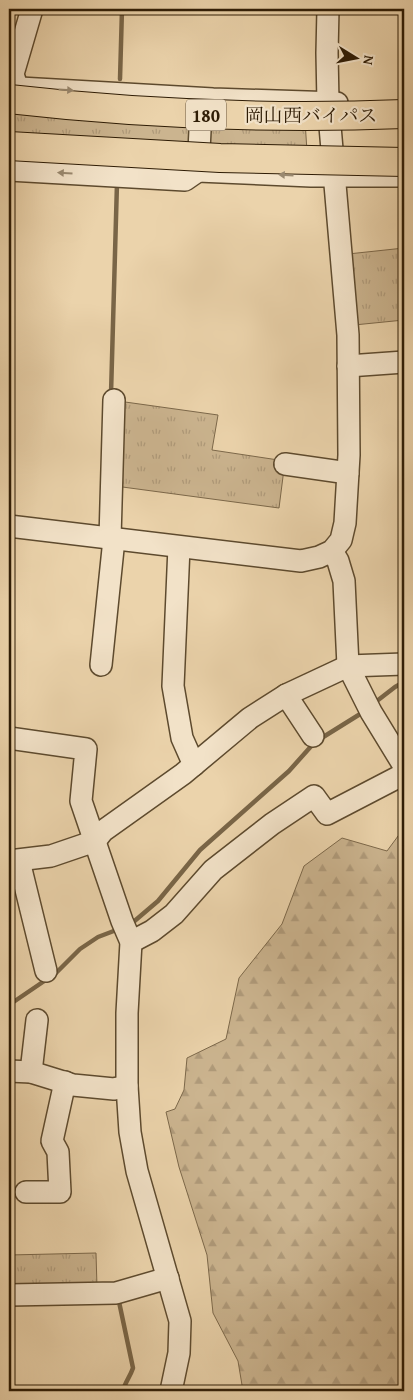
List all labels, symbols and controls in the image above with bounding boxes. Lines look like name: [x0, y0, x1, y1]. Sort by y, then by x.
north arrow: [330, 32, 380, 82]
text: N: [358, 54, 379, 67]
one-way arrow: [58, 87, 74, 95]
road number: 180: [186, 100, 226, 130]
street label: 岡山西バイパス: [245, 101, 377, 129]
one-way arrow: [57, 169, 73, 177]
one-way arrow: [277, 170, 293, 178]

